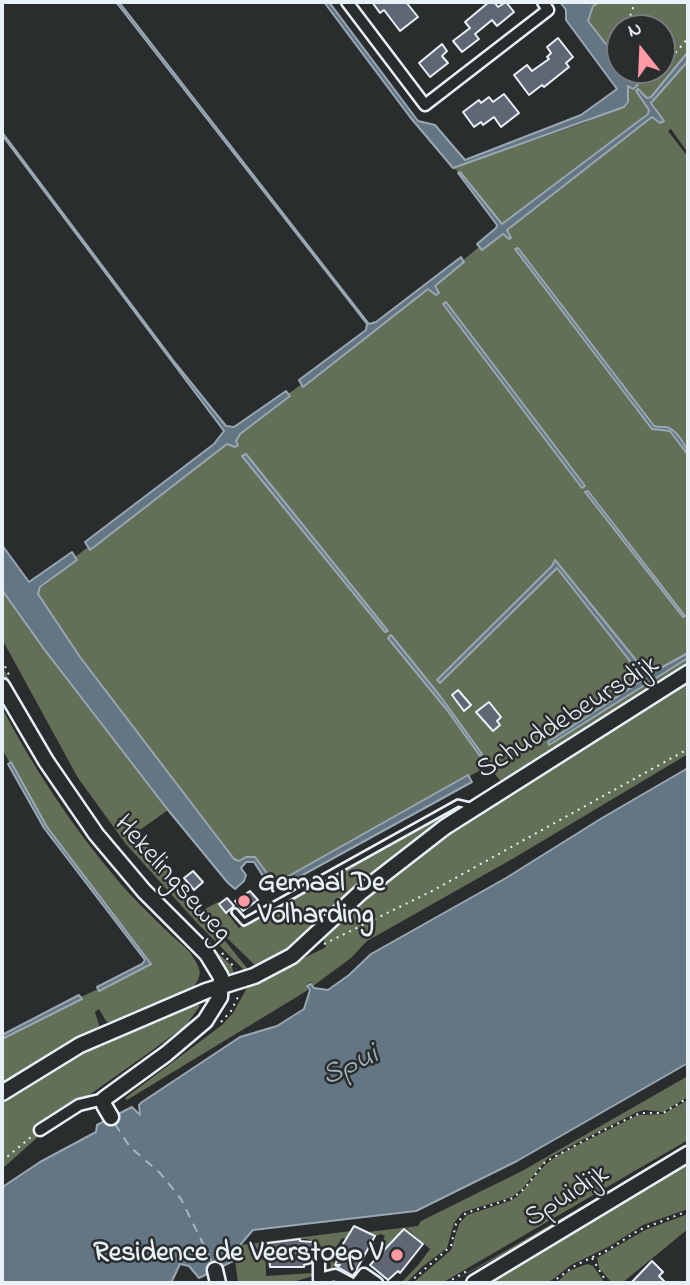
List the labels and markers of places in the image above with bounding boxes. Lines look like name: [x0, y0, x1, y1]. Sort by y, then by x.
place label: Gemaal De Volharding: [258, 868, 385, 934]
marker: Gemaal De Volharding: [236, 893, 252, 909]
place label: Residence de Veerstoep V: [93, 1238, 383, 1272]
marker: Residence de Veerstoep V: [389, 1247, 405, 1263]

